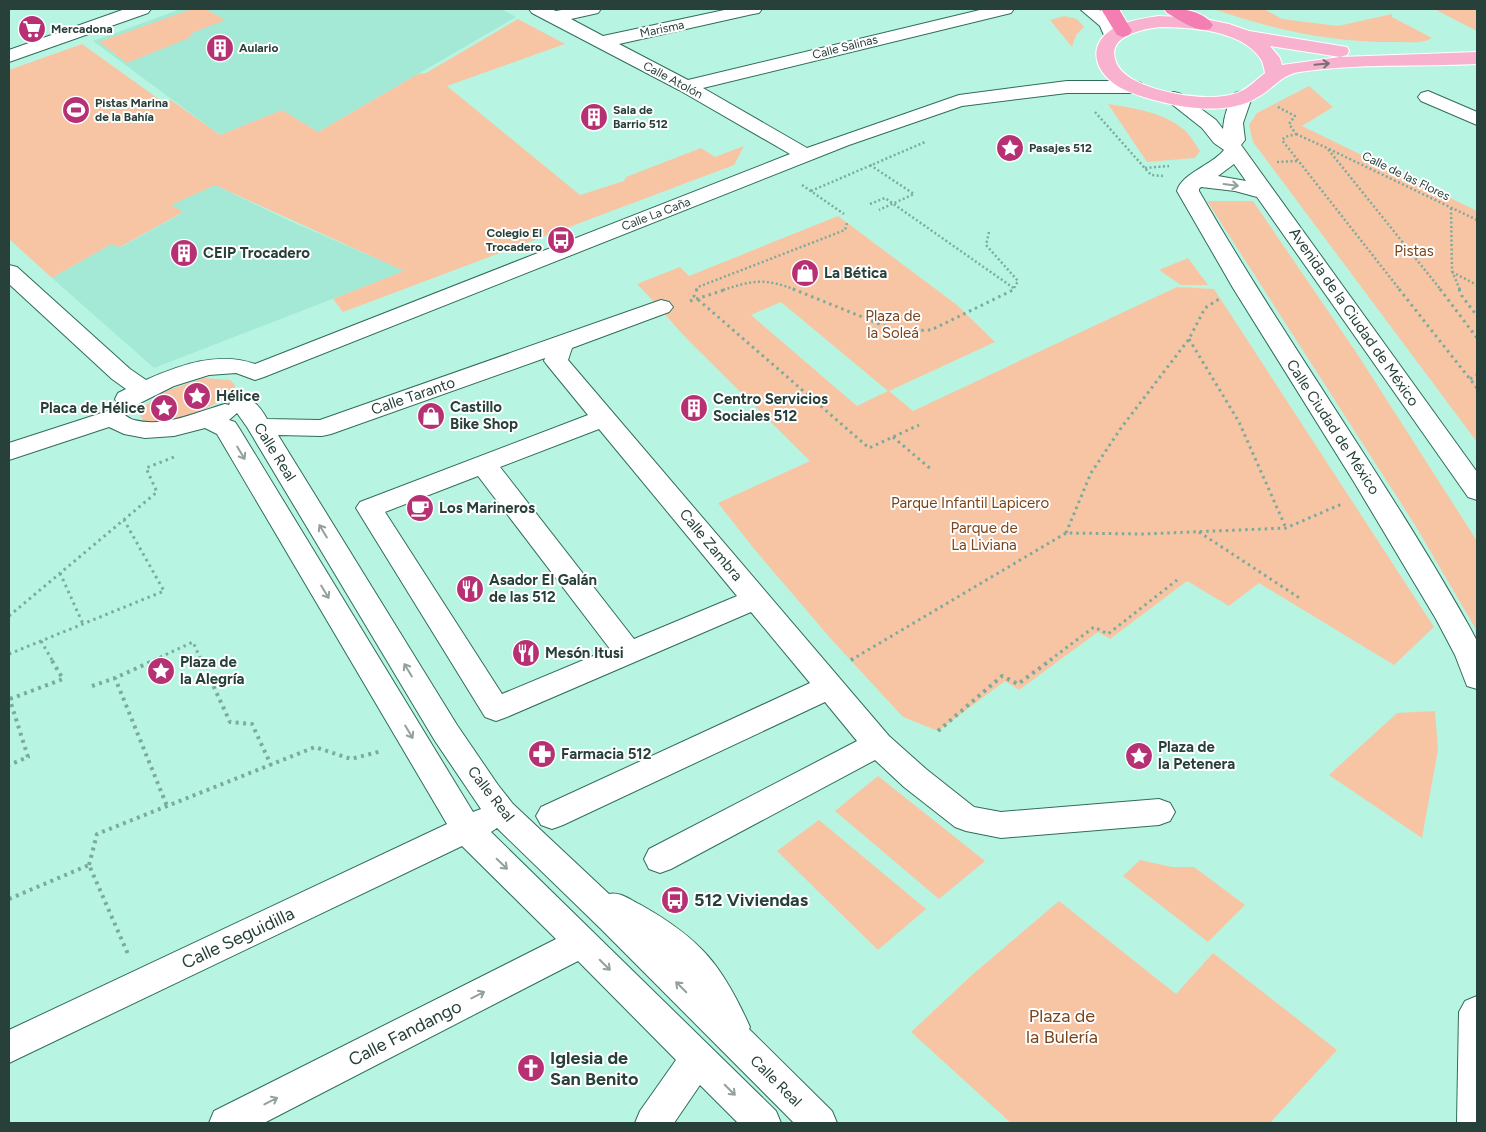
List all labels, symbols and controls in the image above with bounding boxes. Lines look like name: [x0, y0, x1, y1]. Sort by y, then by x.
supermarket icon: Mercadona: [17, 14, 47, 44]
street label: Marisma: [639, 17, 685, 41]
place label: Mercadona: [51, 22, 113, 36]
street label: Calle Salinas: [811, 32, 880, 62]
building icon: Aulario: [205, 33, 235, 63]
place label: Aulario: [239, 41, 278, 55]
street label: Calle Atolón: [641, 58, 705, 102]
one-way arrow: [1314, 60, 1330, 69]
sports icon: Pistas Marina de la Bahía: [61, 95, 91, 125]
place label: Pistas Marina de la Bahía: [95, 96, 168, 124]
building icon: Sala de Barrio 512: [579, 102, 609, 132]
place label: Sala de Barrio 512: [613, 103, 668, 131]
place icon: Pasajes 512: [995, 133, 1025, 163]
place label: Pasajes 512: [1029, 141, 1092, 155]
street label: Calle de las Flores: [1360, 149, 1452, 203]
one-way arrow: [1223, 180, 1239, 190]
street label: Calle La Caña: [620, 194, 692, 234]
street label: Avenida de la Ciudad de México: [1285, 224, 1423, 410]
bus stop icon: Colegio El Trocadero: [546, 225, 576, 255]
place label: Colegio El Trocadero: [486, 226, 542, 254]
building icon: CEIP Trocadero: [169, 238, 199, 268]
park label: Pistas: [1394, 242, 1434, 260]
place label: CEIP Trocadero: [203, 244, 310, 262]
shop icon: La Bética: [790, 258, 820, 288]
place label: La Bética: [824, 264, 887, 282]
park label: Plaza de la Soleá: [865, 307, 921, 342]
street label: Calle Ciudad de México: [1283, 356, 1384, 498]
street label: Calle Taranto: [369, 373, 458, 419]
place icon: Hélice: [182, 381, 212, 411]
place label: Hélice: [216, 387, 260, 405]
place label: Centro Servicios Sociales 512: [713, 390, 828, 425]
place icon: Placa de Hélice: [149, 393, 179, 423]
building icon: Centro Servicios Sociales 512: [679, 393, 709, 423]
place label: Castillo Bike Shop: [450, 398, 518, 433]
place label: Placa de Hélice: [40, 399, 146, 417]
shop icon: Castillo Bike Shop: [416, 401, 446, 431]
street label: Calle Real: [250, 419, 300, 485]
one-way arrow: [237, 446, 247, 460]
cafe icon: Los Marineros: [405, 493, 435, 523]
park label: Parque Infantil Lapicero: [891, 494, 1049, 512]
place label: Los Marineros: [439, 499, 535, 517]
street label: Calle Zambra: [676, 505, 746, 585]
park label: Parque de La Liviana: [950, 519, 1018, 554]
one-way arrow: [318, 524, 329, 538]
place label: Asador El Galán de las 512: [489, 571, 597, 606]
restaurant icon: Asador El Galán de las 512: [455, 574, 485, 604]
one-way arrow: [321, 585, 331, 599]
restaurant icon: Mesón Itusi: [511, 638, 541, 668]
place label: Mesón Itusi: [545, 644, 624, 662]
place label: Plaza de la Alegría: [180, 653, 245, 688]
place icon: Plaza de la Alegría: [146, 656, 176, 686]
one-way arrow: [402, 663, 412, 677]
one-way arrow: [404, 724, 414, 738]
place label: Plaza de la Petenera: [1158, 738, 1235, 773]
pharmacy icon: Farmacia 512: [527, 739, 557, 769]
place icon: Plaza de la Petenera: [1124, 741, 1154, 771]
place label: Farmacia 512: [561, 745, 652, 763]
street label: Calle Real: [464, 763, 518, 825]
one-way arrow: [496, 858, 508, 870]
bus stop icon: 512 Viviendas: [660, 885, 690, 915]
place label: 512 Viviendas: [694, 889, 809, 911]
street label: Calle Seguidilla: [178, 902, 298, 974]
one-way arrow: [599, 959, 611, 971]
one-way arrow: [675, 981, 688, 993]
one-way arrow: [470, 990, 485, 999]
street label: Calle Fandango: [345, 995, 465, 1071]
park label: Plaza de la Bulería: [1026, 1005, 1098, 1048]
place label: Iglesia de San Benito: [550, 1047, 639, 1090]
street label: Calle Real: [746, 1051, 806, 1111]
church icon: Iglesia de San Benito: [516, 1053, 546, 1083]
one-way arrow: [724, 1084, 736, 1097]
one-way arrow: [263, 1096, 278, 1105]

